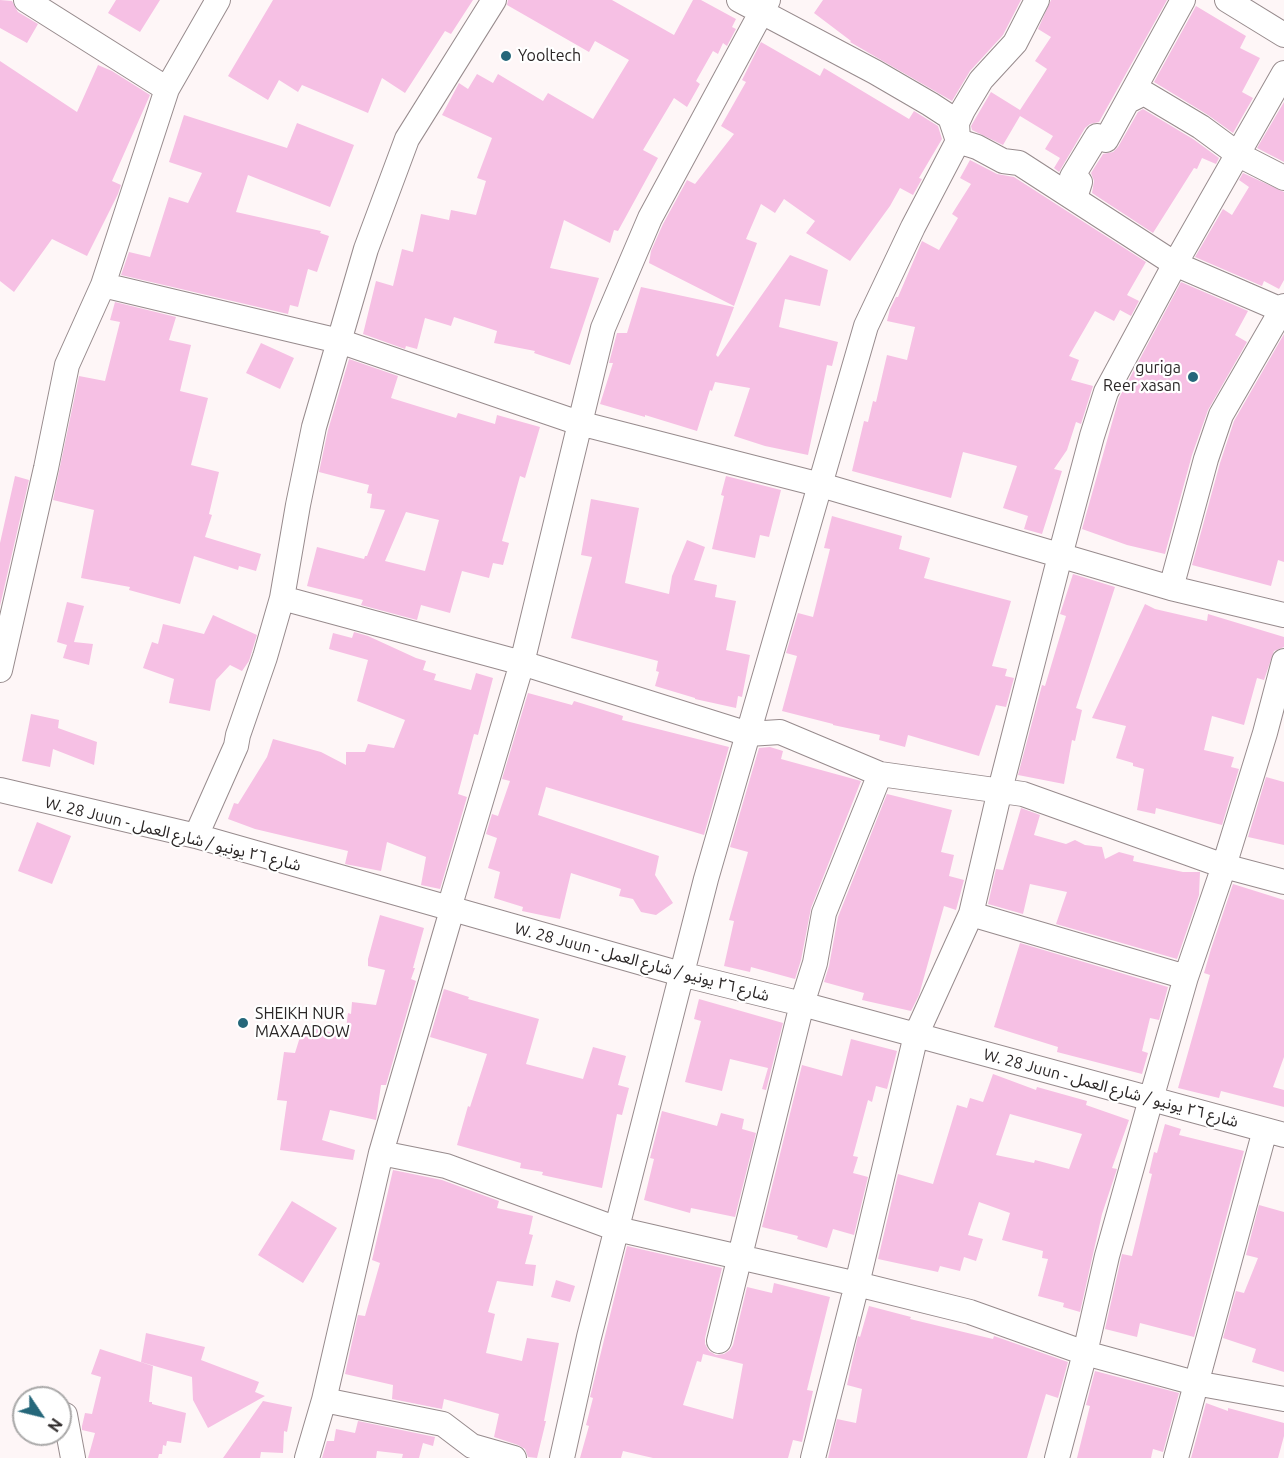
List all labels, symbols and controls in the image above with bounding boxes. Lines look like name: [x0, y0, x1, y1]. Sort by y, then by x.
place label: Yooltech: [518, 46, 581, 66]
marker: Yooltech: [499, 49, 513, 63]
place label: guriga Reer xasan: [1103, 358, 1181, 396]
marker: guriga Reer xasan: [1186, 370, 1200, 384]
street label: W. 28 Juun - شارع ٢٦ يونيو / شارع العمل: [43, 793, 303, 875]
street label: W. 28 Juun - شارع ٢٦ يونيو / شارع العمل: [512, 919, 772, 1005]
place label: SHEIKH NUR MAXAADOW: [255, 1004, 350, 1042]
marker: SHEIKH NUR MAXAADOW: [236, 1016, 250, 1030]
street label: W. 28 Juun - شارع ٢٦ يونيو / شارع العمل: [981, 1045, 1241, 1131]
north arrow: [12, 1386, 72, 1446]
text: N: [44, 1415, 66, 1435]

